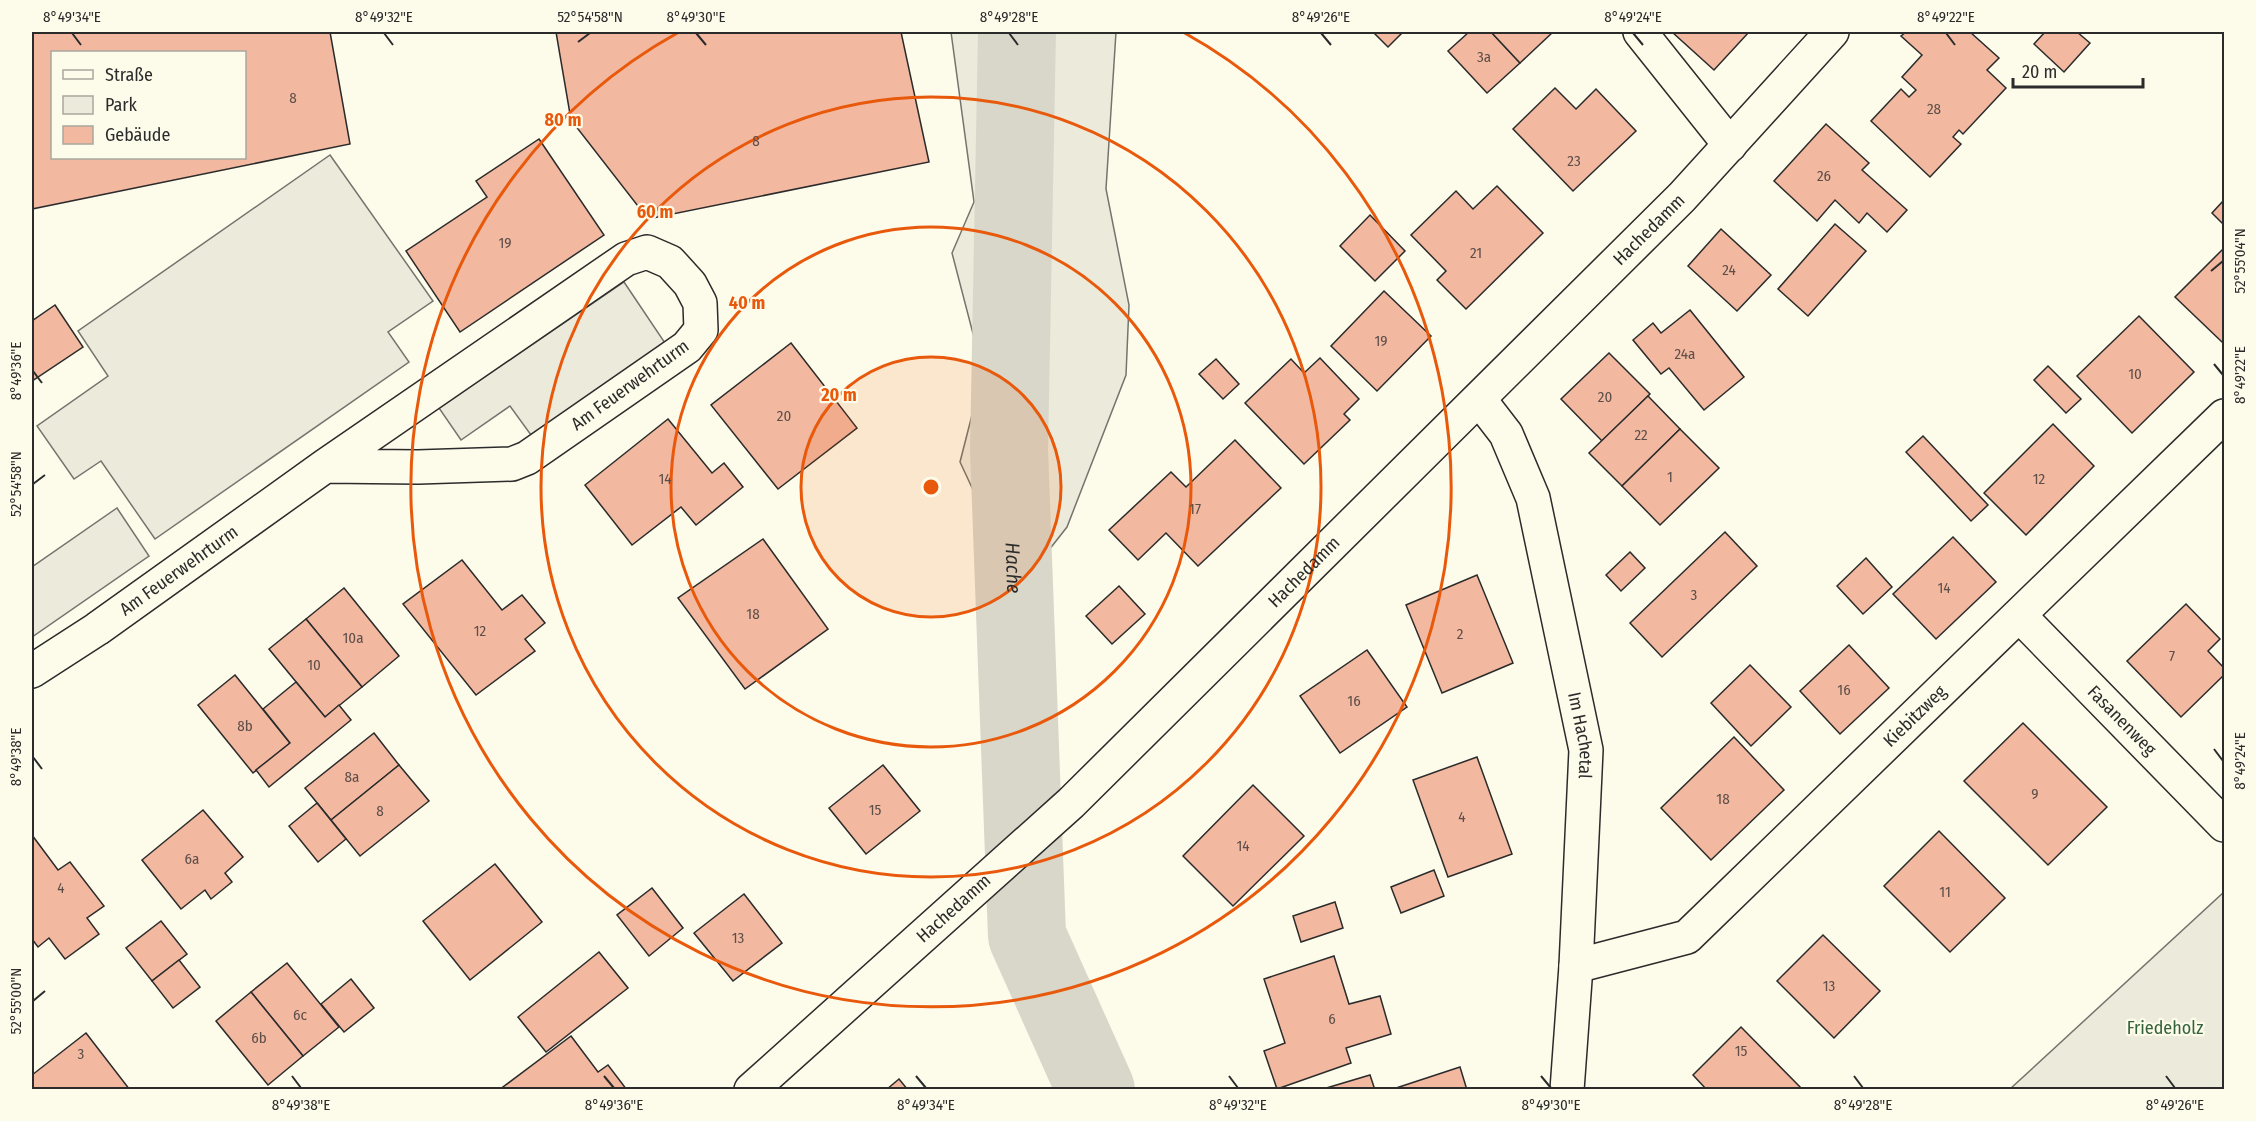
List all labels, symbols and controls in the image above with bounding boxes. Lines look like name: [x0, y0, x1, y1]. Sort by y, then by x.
text: 8°49'34"E: [43, 8, 101, 26]
text: 8°49'32"E: [355, 8, 413, 26]
text: 52°54'58"N: [557, 8, 623, 26]
text: 8°49'30"E: [667, 8, 725, 26]
text: 8°49'28"E: [980, 8, 1038, 26]
text: 8°49'26"E: [1292, 8, 1350, 26]
text: 8°49'24"E: [1604, 8, 1662, 26]
text: 8°49'22"E: [1917, 8, 1975, 26]
house number: 3a: [1477, 48, 1491, 66]
legend: [51, 51, 246, 159]
scale bar: [2013, 51, 2144, 89]
text: 20 m: [2022, 61, 2057, 83]
text: Straße: [105, 64, 153, 86]
house number: 8: [289, 89, 297, 107]
text: Park: [105, 94, 138, 116]
house number: 28: [1927, 100, 1941, 118]
text: 80 m: [545, 109, 581, 131]
text: Gebäude: [105, 124, 171, 146]
house number: 8: [752, 132, 760, 150]
house number: 23: [1567, 152, 1581, 170]
house number: 26: [1817, 167, 1831, 185]
street label: Hachedamm: [1609, 189, 1689, 270]
text: 60 m: [637, 201, 673, 223]
text: 52°55'04"N: [2231, 228, 2249, 294]
house number: 19: [498, 234, 512, 252]
house number: 21: [1470, 244, 1482, 262]
house number: 24: [1722, 261, 1736, 279]
text: 40 m: [729, 292, 765, 314]
house number: 19: [1374, 332, 1388, 350]
street label: Am Feuerwehrturm: [567, 335, 693, 435]
text: 8°49'36"E: [7, 342, 25, 400]
house number: 24a: [1675, 345, 1695, 363]
text: 8°49'22"E: [2231, 346, 2249, 404]
house number: 10: [2128, 365, 2142, 383]
text: 20 m: [820, 384, 857, 406]
house number: 20: [1598, 388, 1612, 406]
house number: 20: [777, 407, 791, 425]
house number: 22: [1634, 426, 1648, 444]
text: 52°54'58"N: [7, 451, 25, 517]
house number: 1: [1667, 468, 1673, 486]
house number: 14: [658, 470, 672, 488]
house number: 12: [2033, 470, 2046, 488]
centre of rings: [921, 477, 941, 497]
house number: 17: [1189, 500, 1201, 518]
street label: Am Feuerwehrturm: [115, 521, 242, 620]
street label: Hachedamm: [1264, 532, 1344, 612]
water label: Hache: [1000, 542, 1026, 594]
house number: 14: [1937, 579, 1951, 597]
house number: 3: [1691, 586, 1698, 604]
house number: 18: [746, 605, 760, 623]
house number: 12: [474, 622, 487, 640]
house number: 2: [1457, 625, 1464, 643]
house number: 10a: [342, 629, 364, 647]
house number: 7: [2169, 647, 2175, 665]
house number: 10: [307, 656, 321, 674]
street label: Kiebitzweg: [1879, 680, 1951, 752]
house number: 16: [1837, 681, 1851, 699]
street label: Fasanenweg: [2083, 681, 2161, 760]
street label: Im Hachetal: [1563, 690, 1597, 779]
house number: 16: [1347, 692, 1361, 710]
house number: 8b: [237, 717, 253, 735]
text: 8°49'38"E: [7, 728, 25, 786]
text: 8°49'24"E: [2231, 732, 2249, 790]
house number: 8a: [345, 768, 359, 786]
house number: 9: [2031, 785, 2039, 803]
house number: 18: [1716, 790, 1730, 808]
house number: 15: [869, 801, 881, 819]
house number: 8: [376, 802, 384, 820]
house number: 4: [1458, 808, 1466, 826]
house number: 14: [1236, 837, 1250, 855]
house number: 6a: [185, 850, 199, 868]
street label: Hachedamm: [912, 869, 995, 947]
house number: 4: [57, 879, 65, 897]
house number: 11: [1939, 883, 1951, 901]
house number: 13: [732, 929, 745, 947]
text: 52°55'00"N: [7, 968, 25, 1034]
house number: 13: [1823, 977, 1836, 995]
house number: 6c: [293, 1006, 308, 1024]
house number: 6: [1328, 1010, 1336, 1028]
park label: Friedeholz: [2127, 1017, 2203, 1039]
house number: 6b: [251, 1029, 267, 1047]
house number: 15: [1735, 1042, 1747, 1060]
house number: 3: [78, 1045, 85, 1063]
text: 8°49'38"E: [272, 1096, 330, 1114]
text: 8°49'36"E: [585, 1096, 643, 1114]
text: 8°49'34"E: [897, 1096, 955, 1114]
text: 8°49'32"E: [1209, 1096, 1267, 1114]
text: 8°49'30"E: [1522, 1096, 1580, 1114]
text: 8°49'28"E: [1834, 1096, 1892, 1114]
text: 8°49'26"E: [2146, 1096, 2204, 1114]

